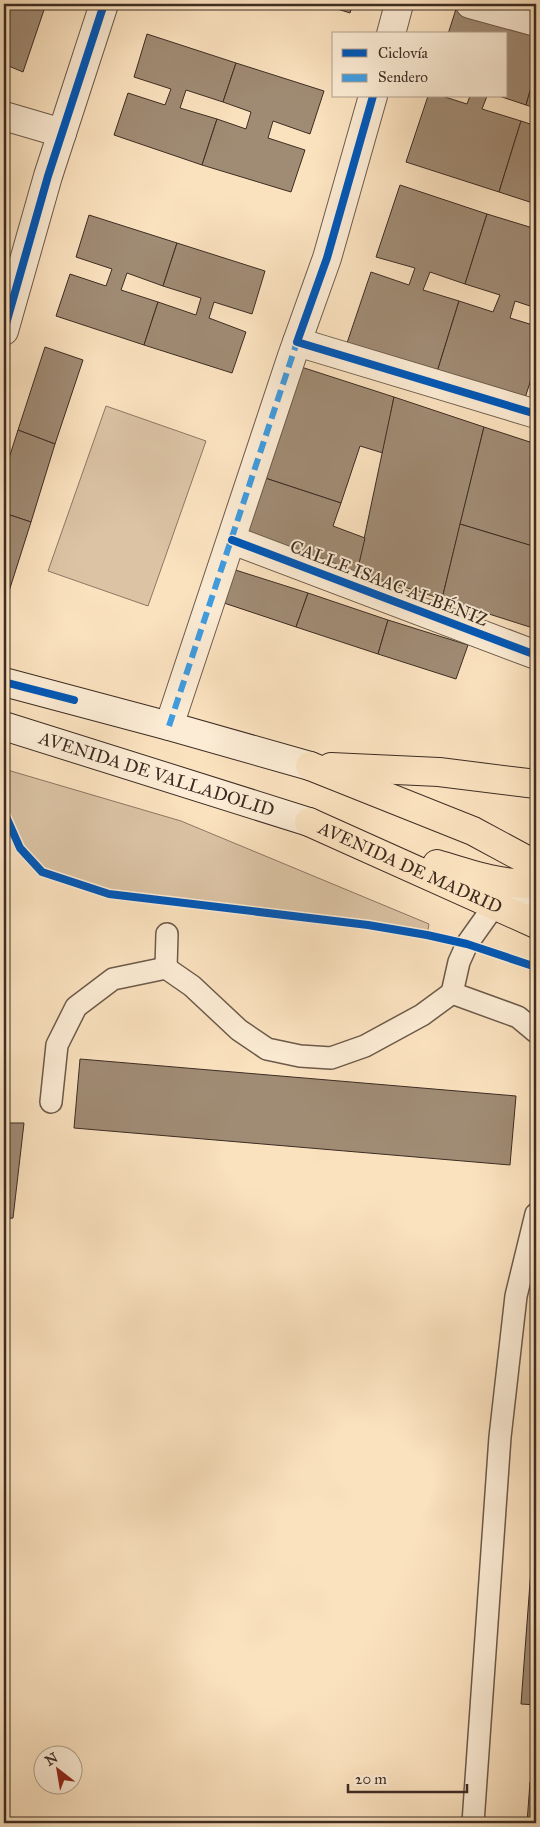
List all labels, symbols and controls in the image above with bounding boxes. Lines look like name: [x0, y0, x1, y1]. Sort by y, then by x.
legend: [332, 32, 508, 98]
text: Ciclovía: [378, 44, 429, 62]
text: Sendero: [378, 68, 428, 86]
street label: CALLE ISAAC ALBÉNIZ: [287, 533, 492, 631]
street label: AVENIDA DE VALLADOLID: [35, 726, 277, 821]
street label: AVENIDA DE MADRID: [314, 816, 506, 918]
north arrow: [32, 1744, 82, 1794]
text: N: [42, 1749, 61, 1770]
scale bar: [348, 1762, 466, 1794]
text: 20 m: [355, 1770, 387, 1788]

